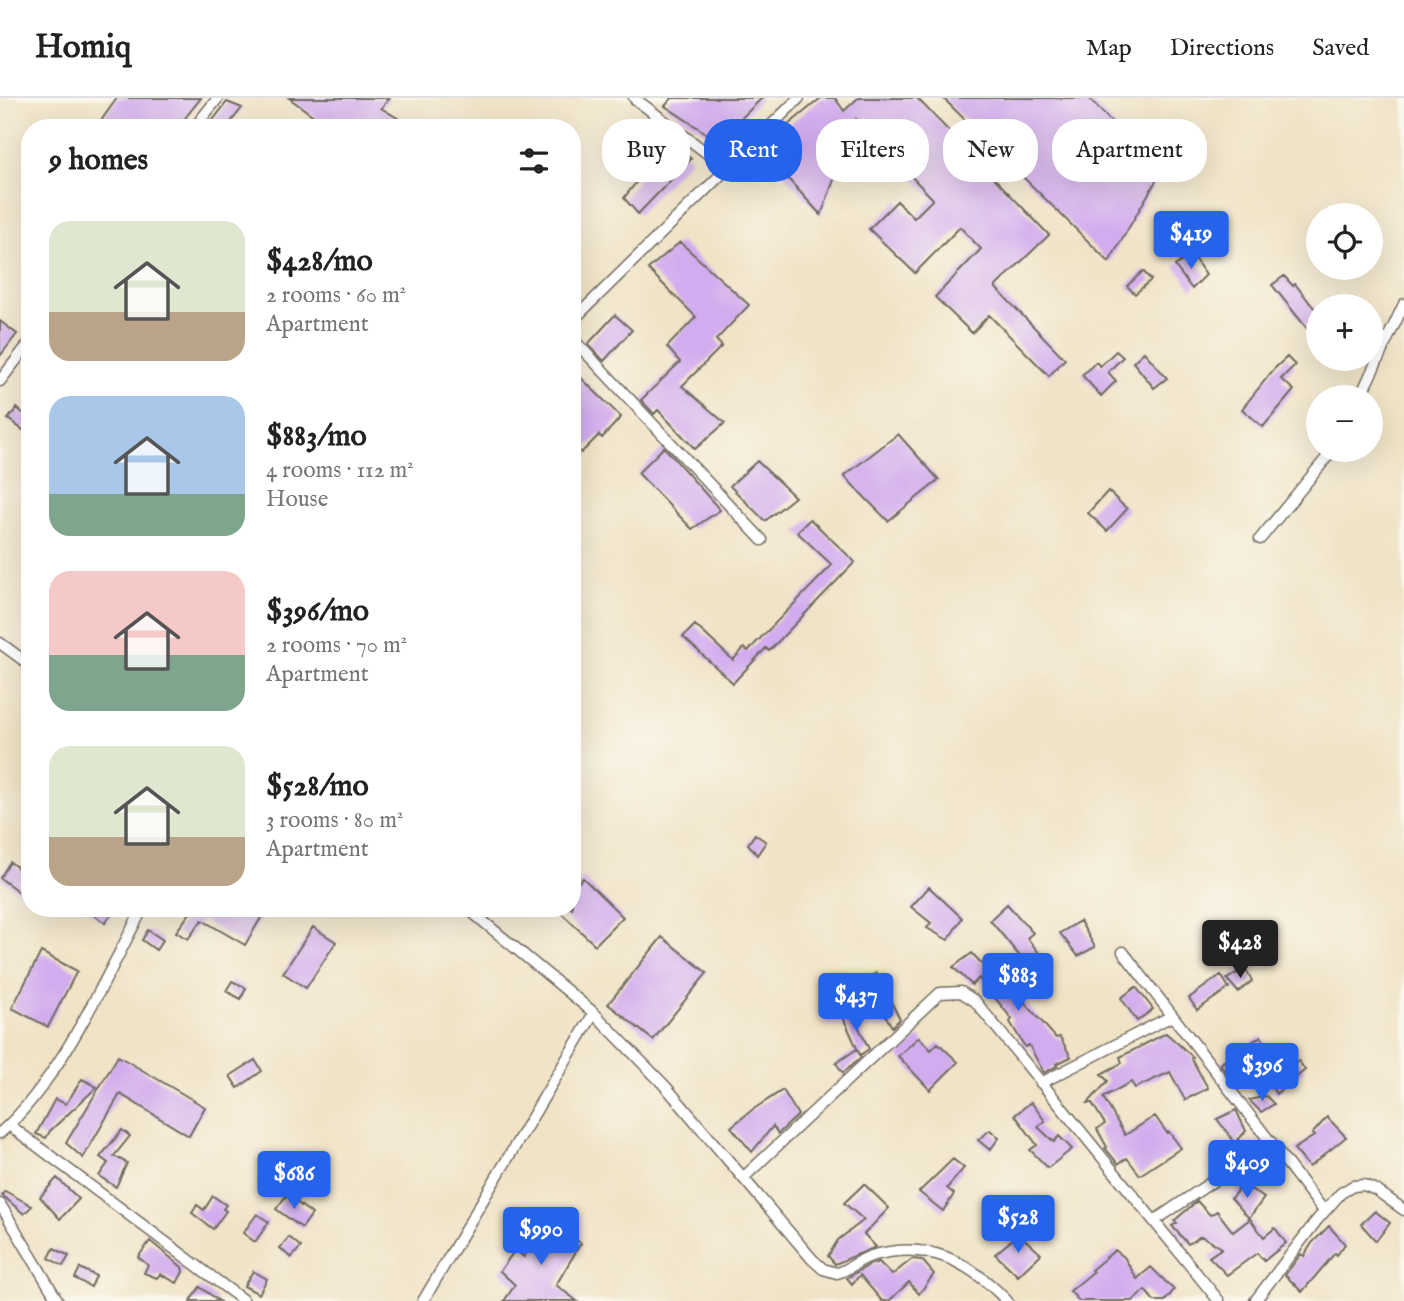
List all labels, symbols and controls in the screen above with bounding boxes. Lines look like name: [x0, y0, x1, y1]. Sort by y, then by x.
text: Homiq: [35, 27, 131, 69]
text: Map: [1086, 33, 1132, 64]
text: Directions: [1170, 33, 1274, 64]
text: Saved: [1312, 33, 1369, 64]
chip: Buy: [602, 119, 690, 182]
chip: Rent: [704, 119, 802, 182]
chip: Filters: [816, 119, 929, 182]
chip: New: [943, 119, 1038, 182]
chip: Apartment: [1052, 119, 1207, 182]
text: 9 homes: [49, 142, 148, 180]
icon: filters: [515, 142, 553, 180]
map controls: [1306, 203, 1383, 462]
button: locate: [1306, 203, 1383, 280]
pin: $419: [1150, 212, 1232, 271]
text: $419: [1170, 219, 1212, 248]
text: $428/mo: [266, 243, 373, 281]
icon: home: [105, 249, 189, 333]
text: 2 rooms · 60 m²: [266, 281, 406, 310]
button: +: [1306, 294, 1383, 371]
text: Apartment: [266, 310, 369, 339]
button: −: [1306, 385, 1383, 462]
text: $883/mo: [266, 418, 367, 456]
icon: home: [105, 424, 189, 508]
text: 4 rooms · 112 m²: [266, 456, 414, 485]
text: House: [266, 485, 328, 514]
text: $396/mo: [266, 593, 369, 631]
icon: home: [105, 599, 189, 683]
text: 2 rooms · 70 m²: [266, 631, 407, 660]
text: Apartment: [266, 660, 369, 689]
text: $528/mo: [266, 768, 369, 806]
icon: home: [105, 774, 189, 858]
text: 3 rooms · 80 m²: [266, 806, 403, 835]
text: Apartment: [266, 835, 369, 864]
pin: $428: [1199, 920, 1281, 980]
text: $428: [1218, 928, 1262, 957]
pin: $883: [977, 954, 1059, 1013]
text: $883: [998, 961, 1038, 990]
pin: $437: [815, 974, 897, 1033]
text: $437: [834, 981, 878, 1010]
pin: $396: [1221, 1044, 1303, 1103]
text: $396: [1241, 1051, 1283, 1080]
pin: $409: [1206, 1140, 1288, 1200]
text: $409: [1224, 1148, 1270, 1177]
pin: $686: [253, 1152, 335, 1211]
text: $686: [273, 1159, 315, 1188]
pin: $528: [977, 1196, 1059, 1255]
text: $528: [998, 1203, 1038, 1232]
pin: $990: [500, 1208, 582, 1267]
text: $990: [519, 1215, 563, 1244]

